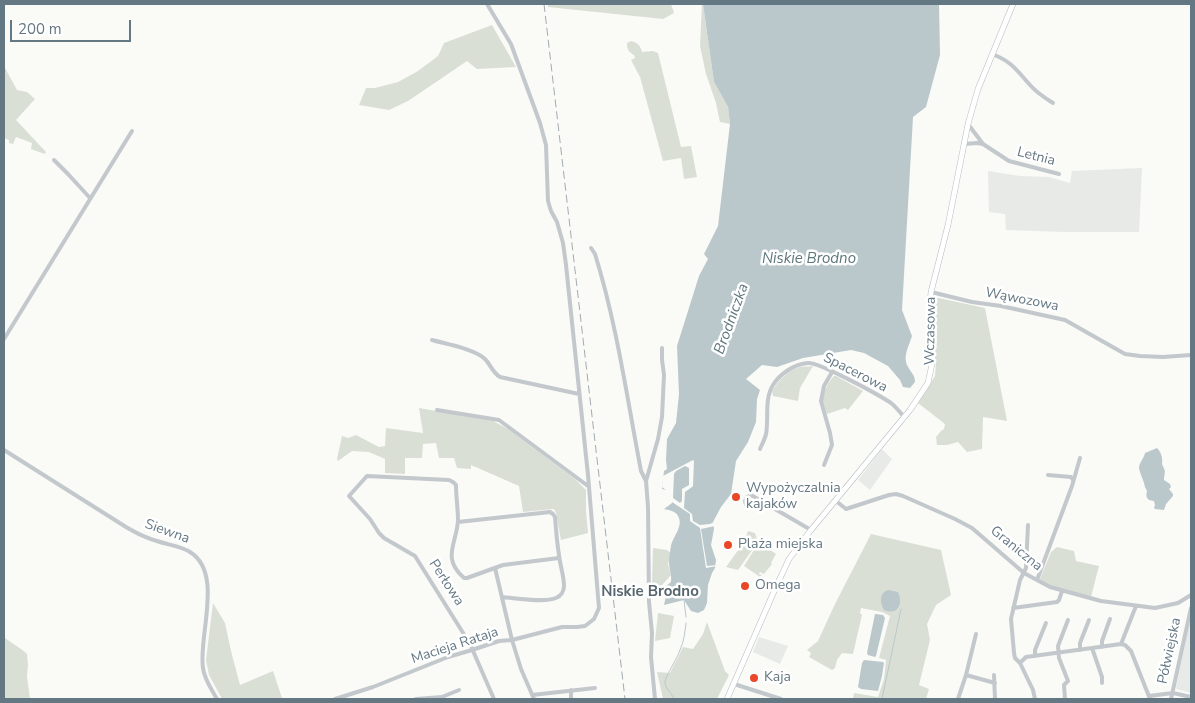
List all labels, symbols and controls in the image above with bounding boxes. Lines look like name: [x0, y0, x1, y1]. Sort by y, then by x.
scale bar: [12, 10, 134, 42]
text: 200 m: [18, 19, 62, 39]
street label: Letnia: [1015, 144, 1057, 170]
water label: Niskie Brodno: [762, 250, 856, 268]
water label: Brodniczka: [711, 281, 753, 357]
street label: Wąwozowa: [984, 285, 1060, 315]
street label: Wczasowa: [922, 297, 940, 365]
street label: Spacerowa: [820, 350, 890, 396]
place label: Wypożyczalnia kajaków: [746, 481, 841, 514]
marker: Wypożyczalnia kajaków: [730, 491, 742, 503]
street label: Siewna: [142, 516, 192, 548]
street label: Graniczna: [987, 523, 1045, 575]
place label: Plaża miejska: [738, 537, 823, 553]
marker: Plaża miejska: [722, 539, 734, 551]
street label: Perłowa: [425, 557, 467, 609]
place label: Omega: [755, 578, 801, 594]
marker: Omega: [739, 580, 751, 592]
district label: Niskie Brodno: [601, 583, 699, 601]
street label: Półwiejska: [1155, 616, 1185, 686]
street label: Macieja Rataja: [409, 624, 501, 668]
place label: Kaja: [764, 670, 791, 686]
marker: Kaja: [748, 672, 760, 684]

